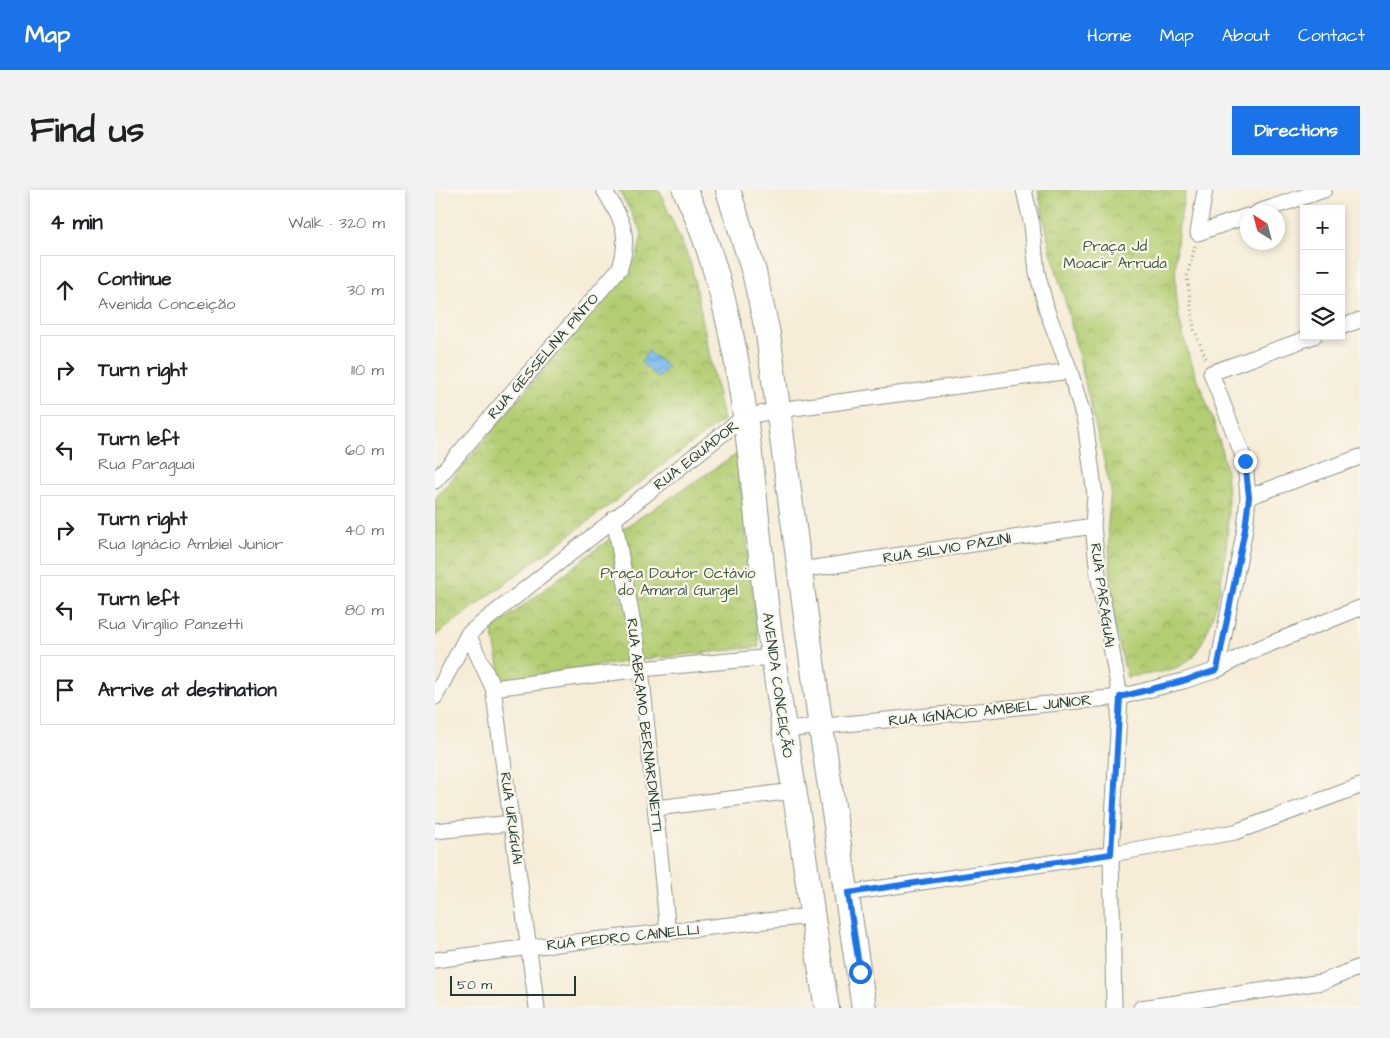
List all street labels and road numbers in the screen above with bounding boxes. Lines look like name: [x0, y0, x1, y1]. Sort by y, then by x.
street label: RUA GESSELINA PINTO: [483, 289, 604, 424]
street label: RUA EQUADOR: [649, 415, 743, 495]
street label: RUA SILVIO PAZINI: [881, 528, 1013, 569]
street label: RUA PARAGUAI: [1085, 542, 1120, 648]
street label: AVENIDA CONCEIÇÃO: [757, 611, 798, 759]
street label: RUA ABRAMO BERNARDINETTI: [621, 617, 668, 833]
street label: RUA IGNÁCIO AMBIEL JUNIOR: [887, 689, 1093, 732]
street label: RUA URUGUAI: [495, 771, 528, 866]
street label: RUA PEDRO CAINELLI: [546, 919, 700, 956]

